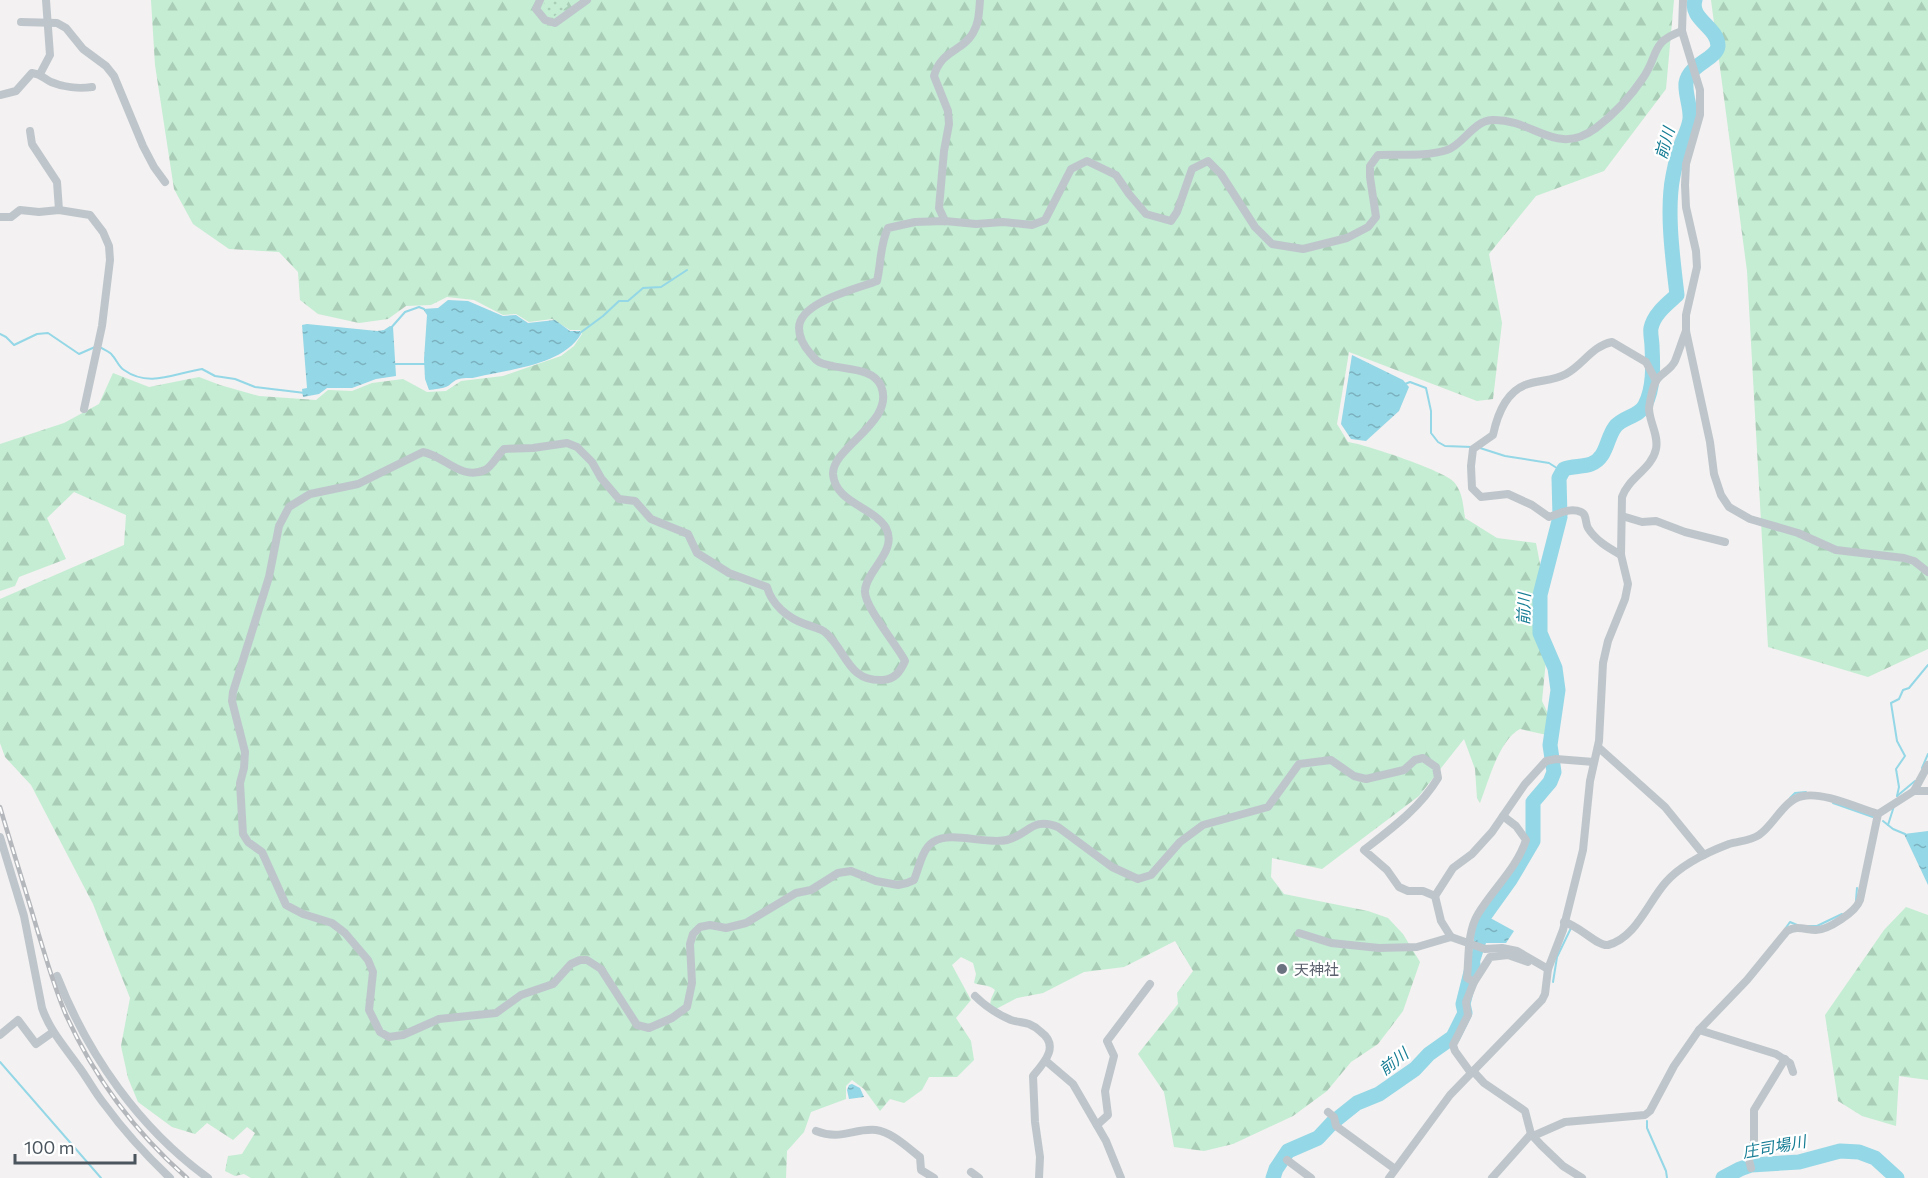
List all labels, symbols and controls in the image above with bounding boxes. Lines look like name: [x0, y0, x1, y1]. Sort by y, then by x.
water label: 前川: [1650, 123, 1678, 161]
water label: 前川: [1513, 591, 1533, 625]
place label: 天神社: [1294, 960, 1339, 978]
marker: 天神社: [1275, 962, 1289, 976]
water label: 前川: [1375, 1042, 1413, 1078]
scale bar: [15, 1127, 135, 1165]
water label: 庄司場川: [1741, 1131, 1809, 1161]
text: 100 m: [24, 1136, 74, 1158]

